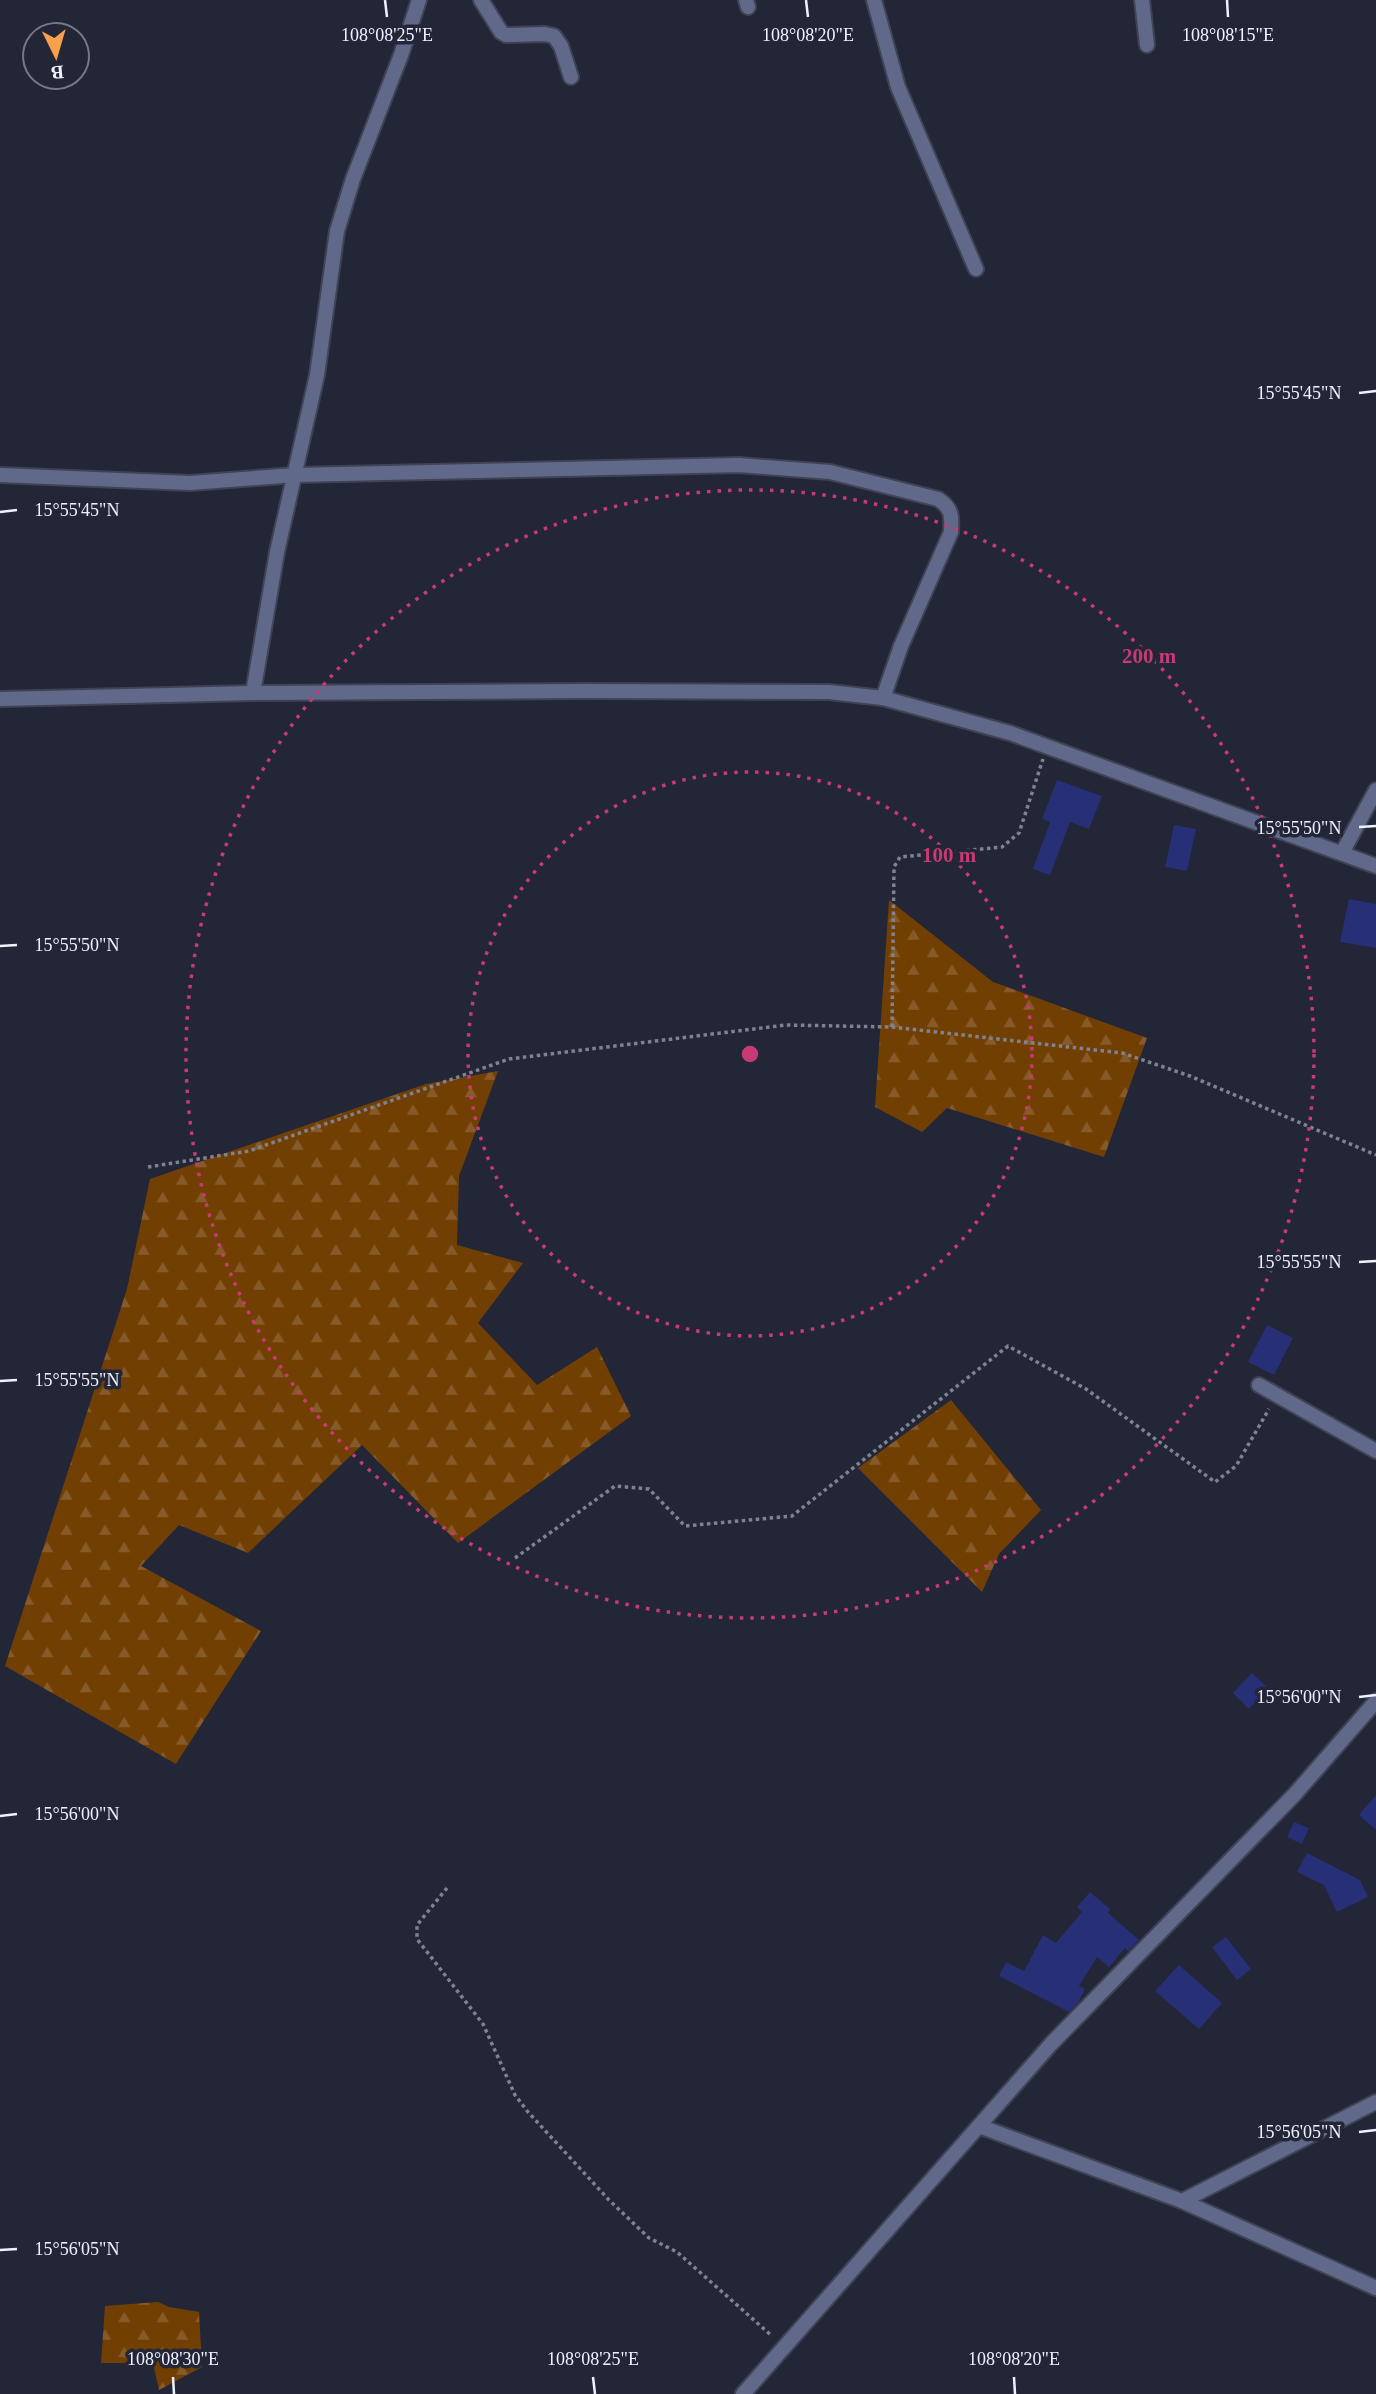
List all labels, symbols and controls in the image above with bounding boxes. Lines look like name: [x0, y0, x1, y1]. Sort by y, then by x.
north arrow: [21, 21, 91, 91]
text: 108°08'25"E: [341, 25, 433, 45]
text: 108°08'20"E: [762, 25, 854, 45]
text: 108°08'15"E: [1182, 25, 1274, 45]
text: B: [50, 61, 65, 83]
text: 15°55'45"N: [1257, 383, 1341, 403]
text: 15°55'45"N: [35, 500, 119, 520]
text: 200 m: [1122, 644, 1177, 668]
text: 15°55'50"N: [1257, 818, 1341, 838]
text: 100 m: [922, 843, 977, 867]
text: 15°55'50"N: [35, 935, 119, 955]
centre of rings: [738, 1042, 762, 1066]
text: 15°55'55"N: [1257, 1252, 1341, 1272]
text: 15°55'55"N: [35, 1370, 119, 1390]
text: 15°56'00"N: [1257, 1687, 1341, 1707]
text: 15°56'00"N: [35, 1804, 119, 1824]
text: 15°56'05"N: [1257, 2122, 1341, 2142]
text: 15°56'05"N: [35, 2239, 119, 2259]
text: 108°08'30"E: [127, 2349, 219, 2369]
text: 108°08'25"E: [547, 2349, 639, 2369]
text: 108°08'20"E: [968, 2349, 1060, 2369]

